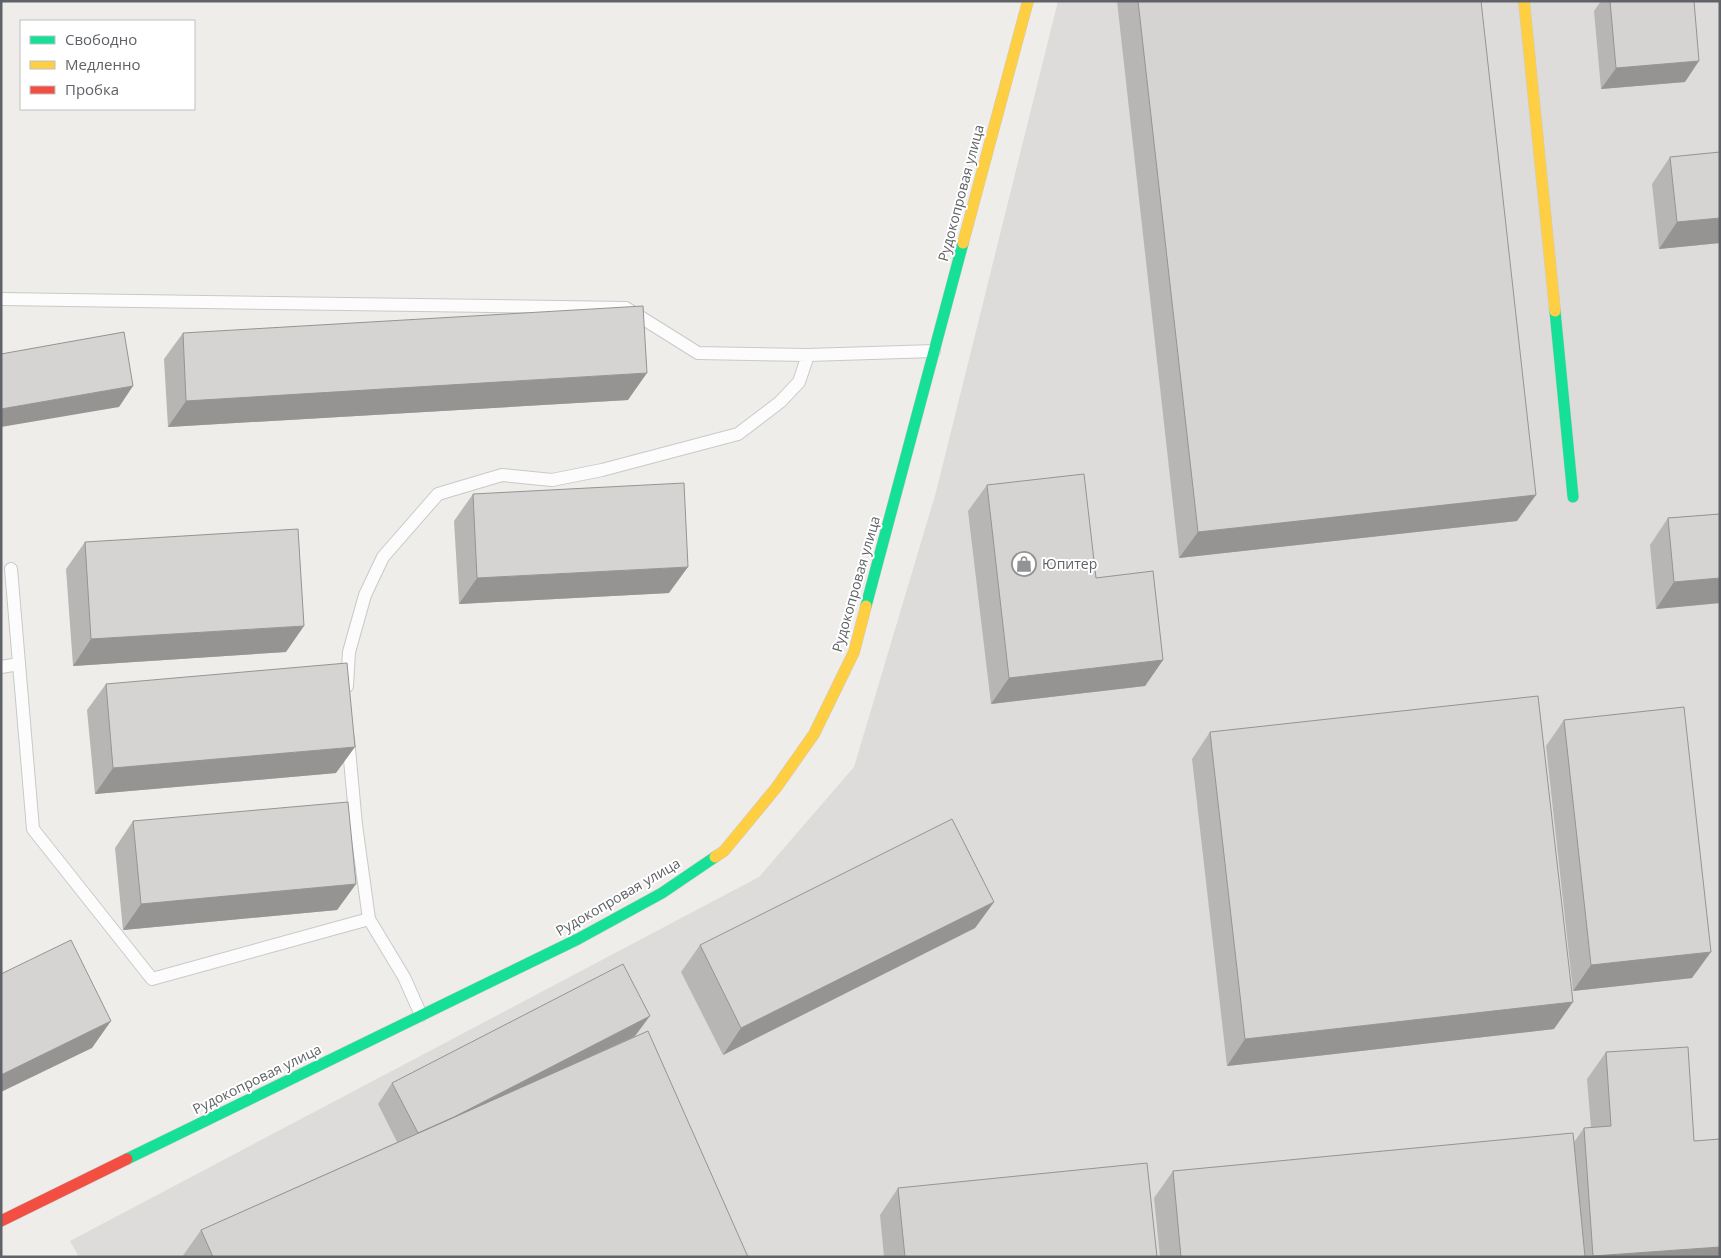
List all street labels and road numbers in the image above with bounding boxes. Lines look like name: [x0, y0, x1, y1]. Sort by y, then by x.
street label: Рудокопровая улица: [933, 122, 988, 263]
street label: Рудокопровая улица: [827, 514, 884, 654]
street label: Рудокопровая улица: [552, 853, 684, 940]
street label: Рудокопровая улица: [189, 1039, 324, 1118]

